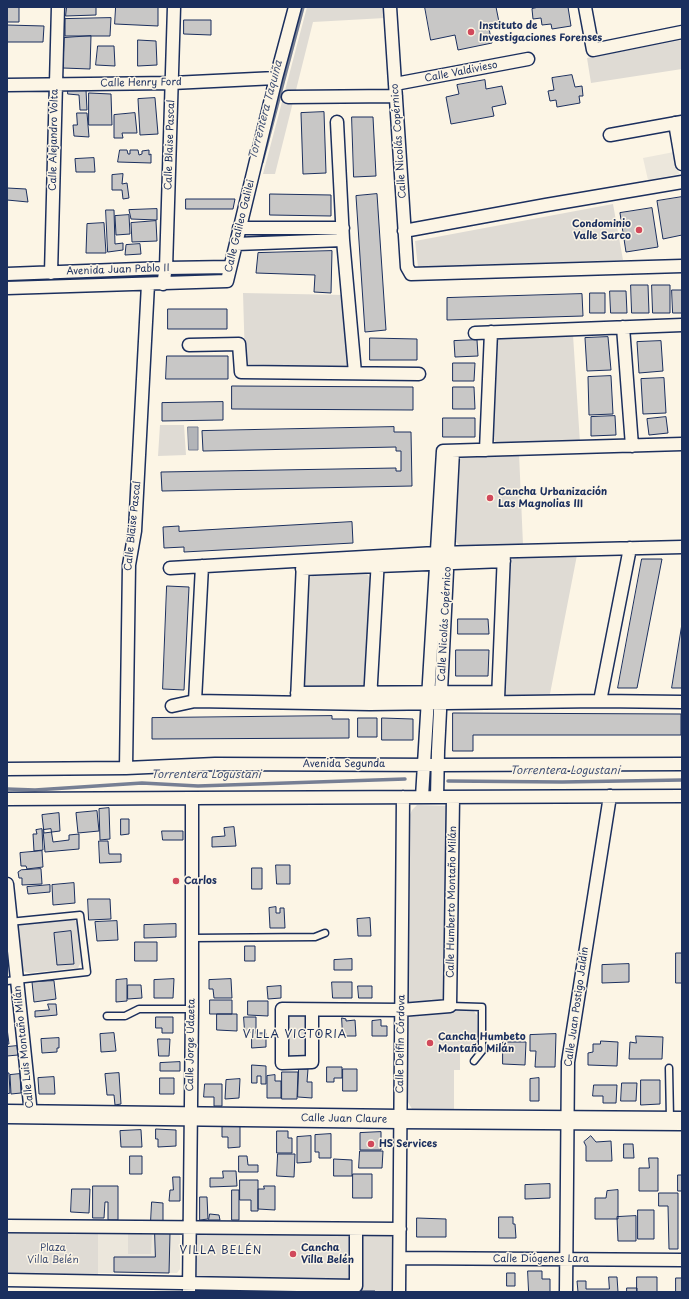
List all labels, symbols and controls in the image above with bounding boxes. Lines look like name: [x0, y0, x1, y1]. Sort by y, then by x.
place label: Instituto de Investigaciones Forenses: [479, 20, 602, 44]
marker: Instituto de Investigaciones Forenses: [466, 27, 476, 37]
water label: Torrentera Taquiña: [246, 59, 286, 161]
street label: Calle Valdivieso: [424, 59, 498, 85]
street label: Calle Henry Ford: [100, 76, 182, 90]
street label: Calle Nicolás Copérnico: [389, 83, 409, 199]
street label: Calle Alejandro Volta: [47, 89, 61, 191]
street label: Calle Blaise Pascal: [162, 100, 178, 190]
street label: Calle Galileo Galilei: [223, 178, 257, 274]
place label: Condominio Valle Sarco: [572, 218, 631, 242]
marker: Condominio Valle Sarco: [634, 225, 644, 235]
street label: Avenida Juan Pablo II: [66, 262, 170, 278]
street label: Calle Blaise Pascal: [122, 480, 144, 572]
place label: Cancha Urbanización Las Magnolias III: [498, 486, 607, 510]
marker: Cancha Urbanización Las Magnolias III: [485, 493, 495, 503]
street label: Calle Nicolás Copérnico: [436, 566, 454, 682]
street label: Avenida Segunda: [303, 758, 385, 770]
water label: Torrentera Logustani: [510, 764, 620, 778]
water label: Torrentera Logustani: [151, 768, 261, 782]
street label: Calle Humberto Montaño Milán: [445, 826, 459, 978]
place label: Carlos: [184, 875, 217, 887]
marker: Carlos: [171, 876, 181, 886]
street label: Calle Juan Postigo Jaldín: [563, 946, 591, 1068]
street label: Calle Luis Montaño Milán: [12, 985, 36, 1109]
street label: Calle Delfín Córdova: [394, 994, 408, 1094]
street label: Calle Jorge Udaeta: [184, 998, 198, 1092]
district label: VILLA VICTORIA: [243, 1028, 347, 1042]
place label: Cancha Humbeto Montaño Milán: [438, 1031, 526, 1054]
marker: Cancha Humbeto Montaño Milán: [425, 1038, 435, 1048]
street label: Calle Juan Claure: [301, 1112, 387, 1126]
place label: HS Services: [379, 1138, 437, 1150]
marker: HS Services: [366, 1139, 376, 1149]
park label: Plaza Villa Belén: [27, 1242, 79, 1266]
place label: Cancha Villa Belén: [301, 1242, 354, 1266]
district label: VILLA BELÉN: [180, 1244, 262, 1258]
marker: Cancha Villa Belén: [288, 1249, 298, 1259]
street label: Calle Diógenes Lara: [493, 1253, 589, 1265]

